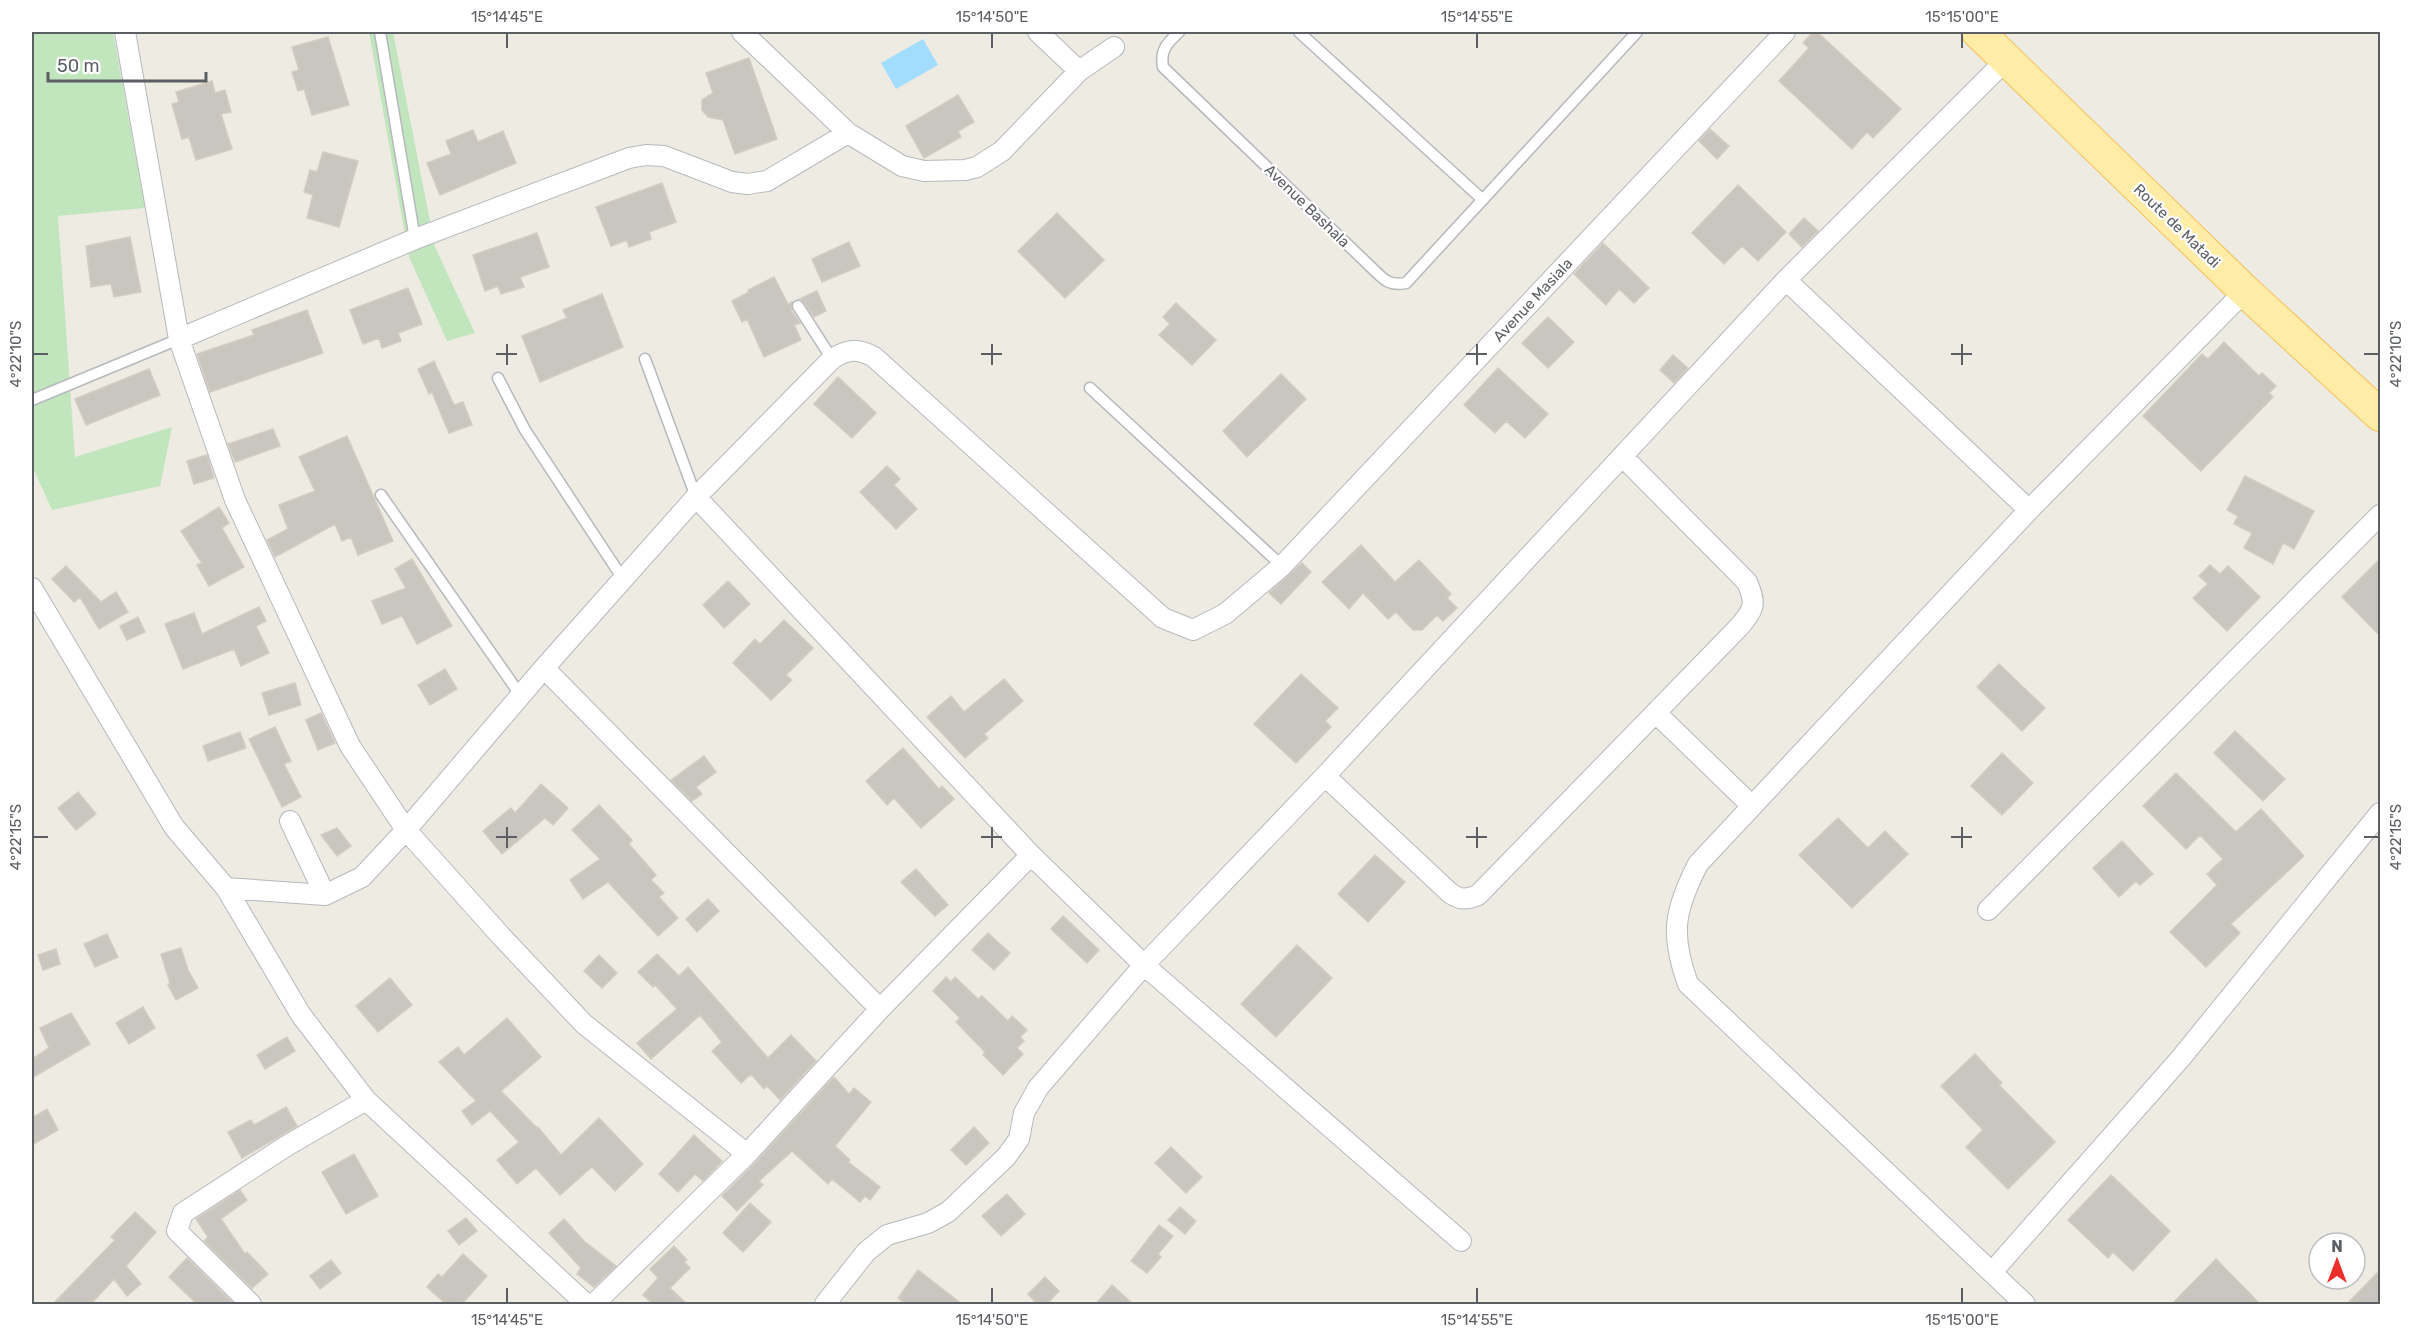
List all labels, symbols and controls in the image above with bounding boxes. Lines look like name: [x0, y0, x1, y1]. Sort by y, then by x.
text: 15°14'45"E: [471, 8, 543, 26]
text: 15°14'50"E: [956, 8, 1028, 26]
text: 15°14'55"E: [1441, 8, 1513, 26]
text: 15°15'00"E: [1925, 8, 1999, 26]
scale bar: [48, 45, 206, 83]
text: 50 m: [57, 55, 100, 77]
street label: Avenue Bashala: [1261, 161, 1353, 251]
street label: Route de Matadi: [2130, 180, 2224, 272]
street label: Avenue Masiala: [1490, 254, 1576, 346]
text: 4°22'10"S: [7, 321, 25, 387]
text: 4°22'10"S: [2387, 321, 2405, 387]
text: 4°22'15"S: [7, 804, 25, 870]
text: 4°22'15"S: [2387, 804, 2405, 870]
north arrow: [2307, 1231, 2367, 1291]
text: N: [2331, 1237, 2343, 1256]
text: 15°14'45"E: [471, 1311, 543, 1329]
text: 15°14'50"E: [956, 1311, 1028, 1329]
text: 15°14'55"E: [1441, 1311, 1513, 1329]
text: 15°15'00"E: [1925, 1311, 1999, 1329]

